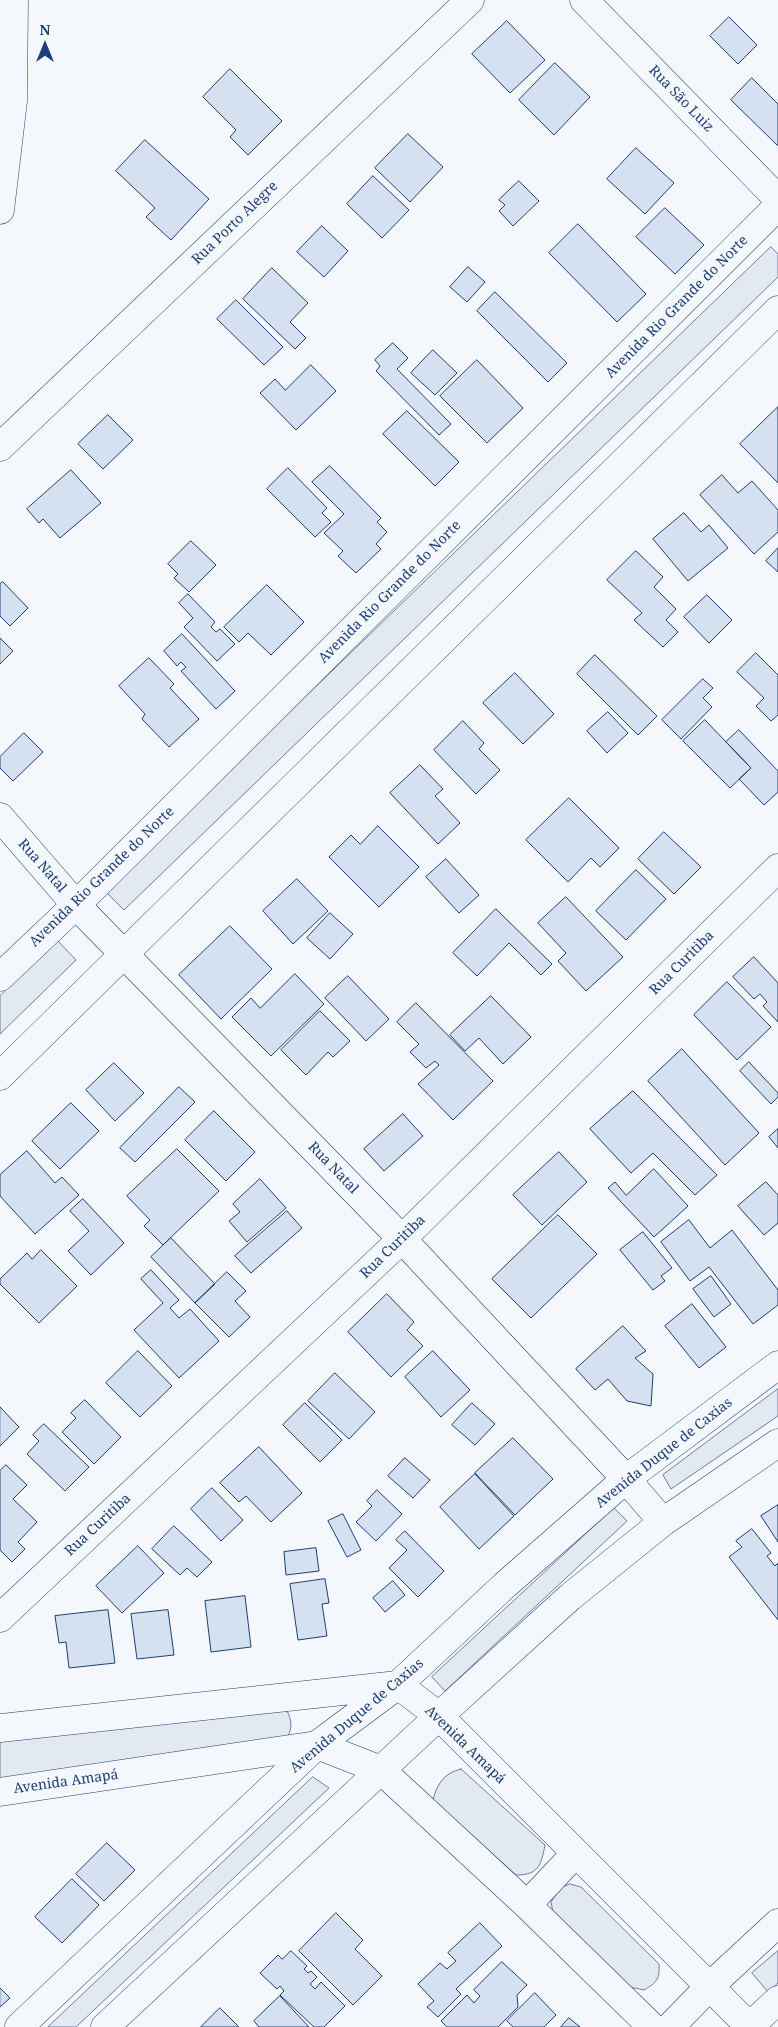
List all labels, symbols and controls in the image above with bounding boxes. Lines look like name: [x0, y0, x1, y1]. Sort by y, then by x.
north arrow: [20, 20, 70, 70]
text: N: [39, 20, 51, 39]
street label: Rua São Luiz: [645, 62, 717, 136]
street label: Rua Porto Alegre: [189, 178, 281, 268]
street label: Avenida Rio Grande do Norte: [602, 232, 752, 382]
street label: Avenida Rio Grande do Norte: [315, 517, 465, 667]
street label: Avenida Rio Grande do Norte: [26, 803, 178, 951]
street label: Rua Natal: [14, 836, 70, 896]
street label: Rua Curitiba: [646, 927, 718, 999]
street label: Rua Natal: [304, 1139, 362, 1197]
street label: Rua Curitiba: [357, 1212, 429, 1282]
street label: Avenida Duque de Caxias: [592, 1394, 736, 1512]
street label: Rua Curitiba: [62, 1490, 134, 1560]
street label: Avenida Duque de Caxias: [287, 1655, 427, 1777]
street label: Avenida Amapá: [421, 1702, 509, 1788]
street label: Avenida Amapá: [12, 1766, 120, 1798]

